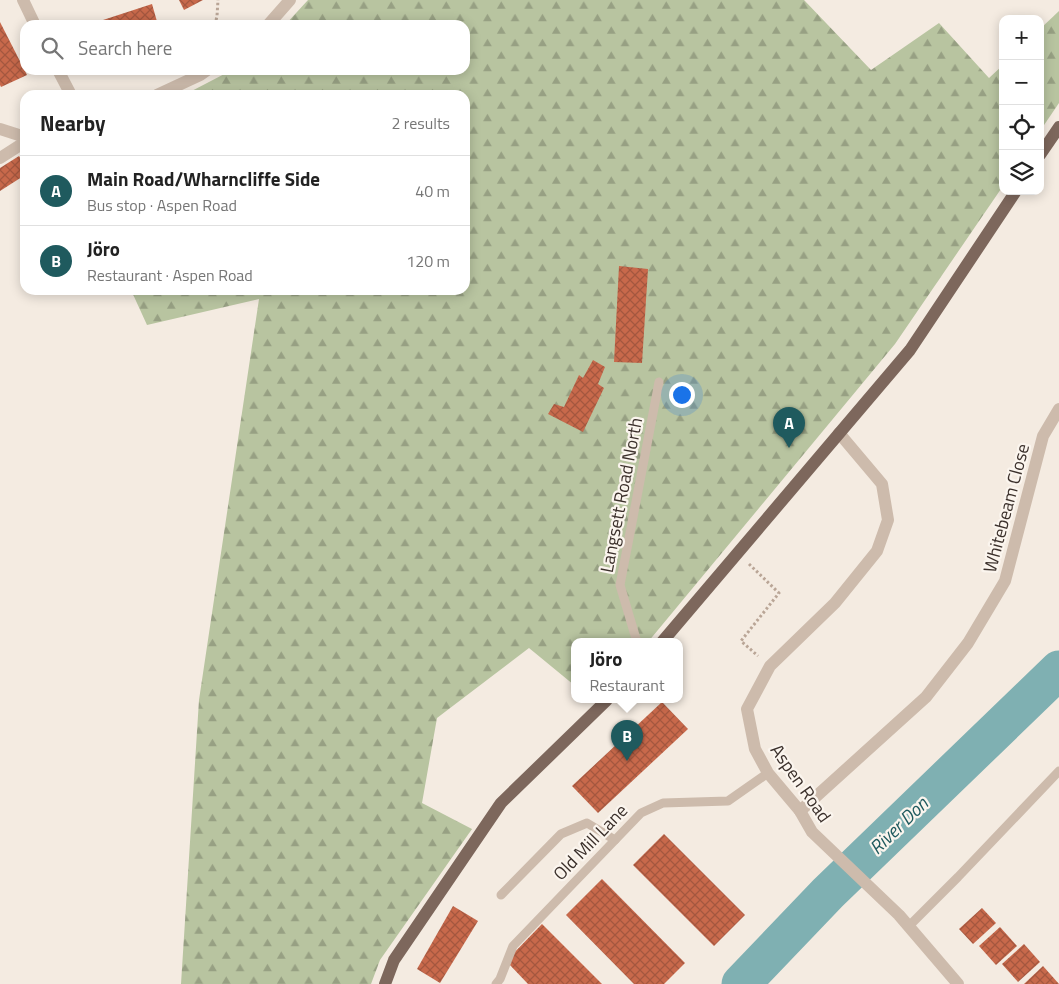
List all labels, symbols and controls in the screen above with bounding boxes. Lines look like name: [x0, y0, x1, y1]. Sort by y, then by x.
map controls: [999, 15, 1044, 195]
button: +: [999, 15, 1044, 60]
search box: [20, 20, 470, 75]
text: Search here: [78, 33, 172, 62]
icon: search: [38, 34, 66, 62]
button: −: [999, 60, 1044, 105]
button: locate: [999, 105, 1044, 150]
text: Nearby: [40, 107, 105, 139]
text: 2 results: [391, 111, 450, 135]
button: layers: [999, 150, 1044, 195]
text: Main Road/Wharncliffe Side: [87, 164, 320, 193]
text: A: [51, 179, 61, 203]
text: 40 m: [415, 179, 450, 203]
text: Bus stop · Aspen Road: [87, 193, 237, 217]
text: Jöro: [87, 234, 120, 263]
text: B: [51, 249, 61, 273]
text: 120 m: [406, 249, 450, 273]
text: Restaurant · Aspen Road: [87, 263, 253, 287]
your location: [669, 382, 695, 408]
pin: A: [773, 407, 805, 448]
street label: Langsett Road North: [593, 415, 649, 575]
street label: Whitebeam Close: [976, 441, 1036, 575]
popup: [571, 638, 683, 703]
text: Jöro: [589, 644, 622, 673]
text: Restaurant: [589, 673, 665, 697]
pin: B: [611, 720, 643, 761]
street label: Aspen Road: [764, 738, 838, 828]
water label: River Don: [862, 789, 934, 861]
street label: Old Mill Lane: [547, 798, 633, 886]

